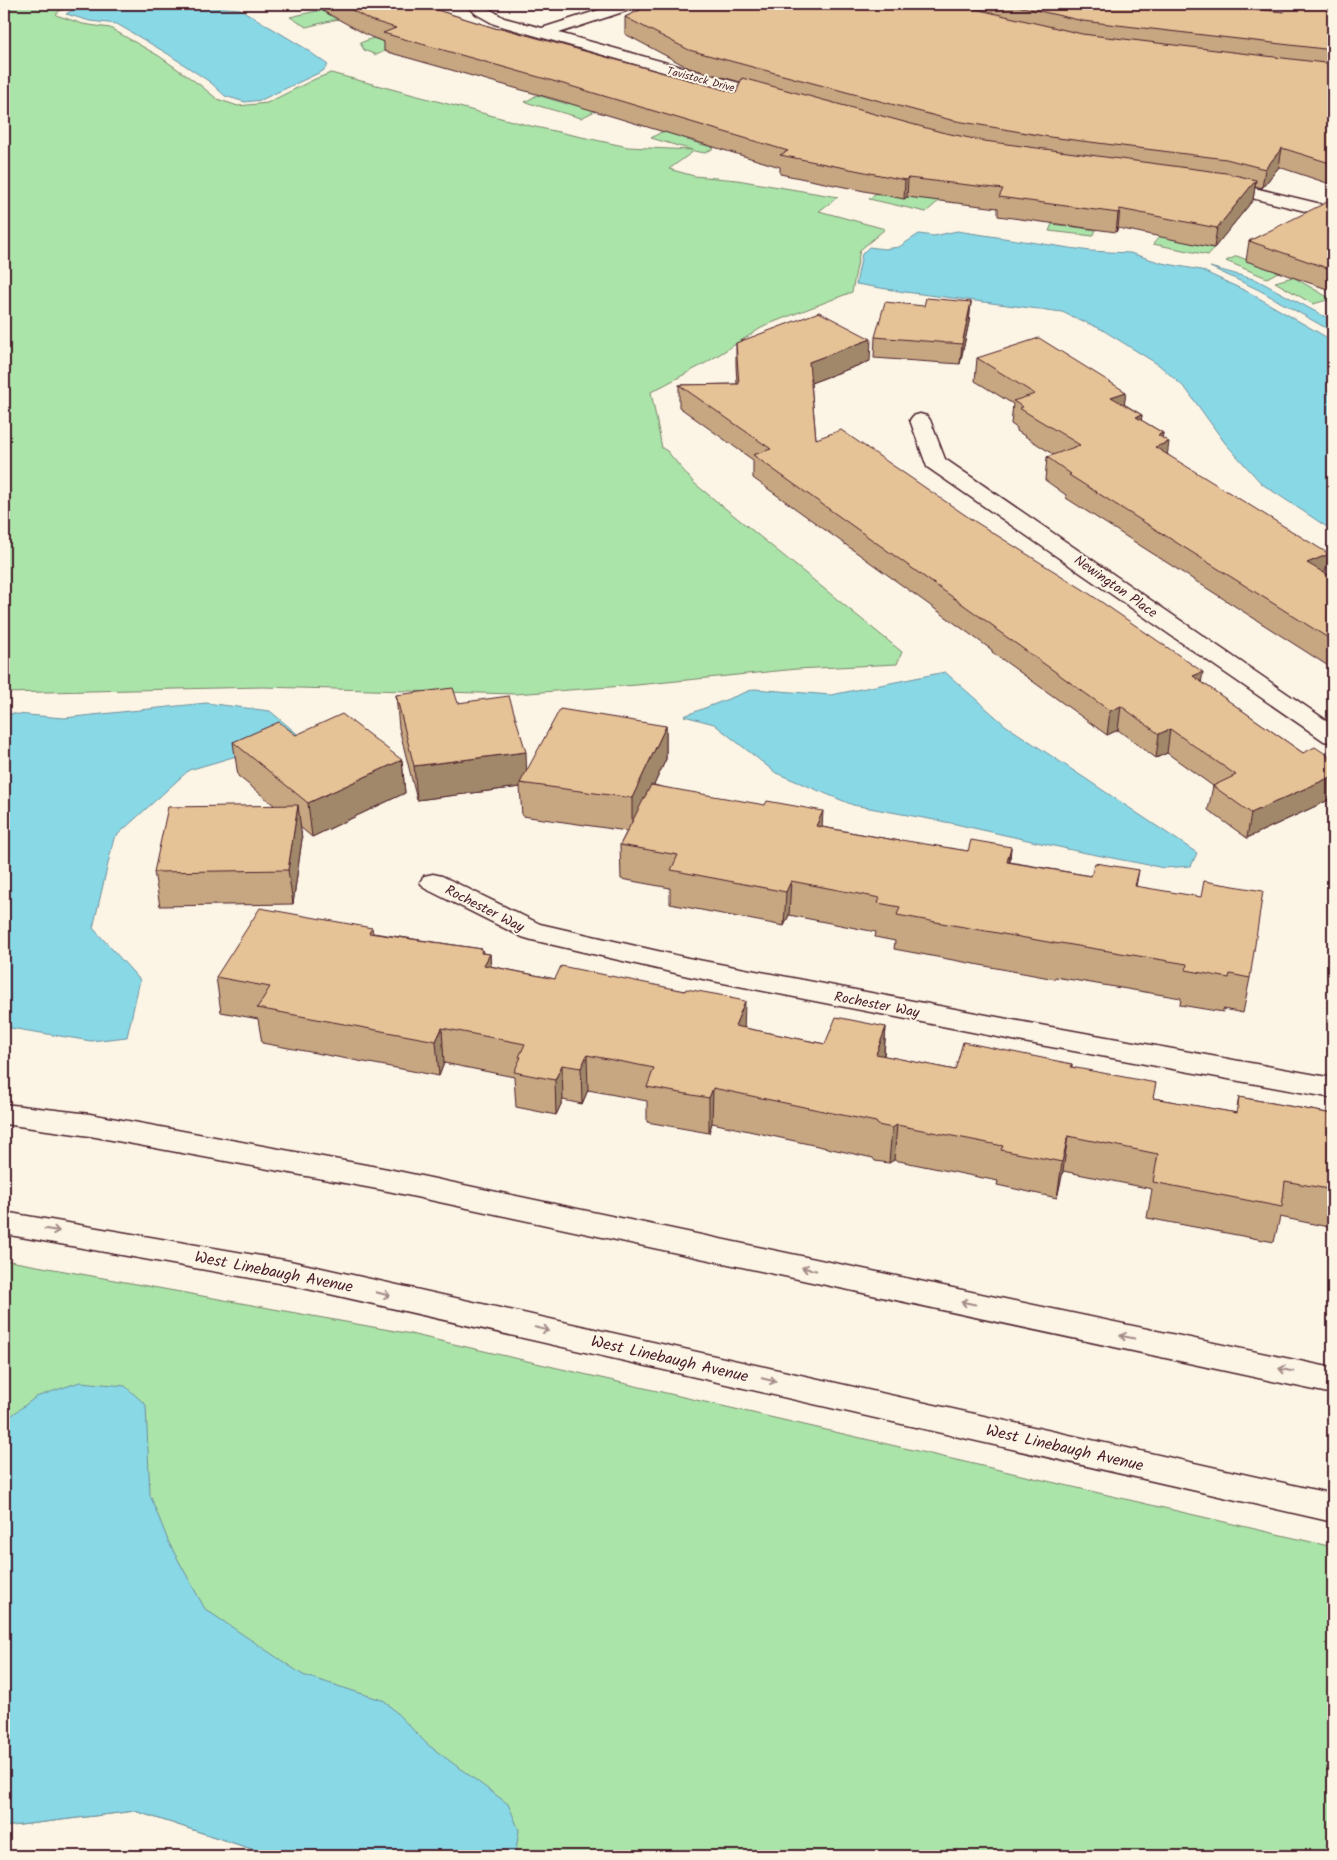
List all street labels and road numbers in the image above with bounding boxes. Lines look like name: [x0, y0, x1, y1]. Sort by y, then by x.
street label: Tavistock Drive: [665, 62, 737, 98]
street label: Newington Place: [1069, 550, 1162, 624]
street label: Rochester Way: [441, 879, 528, 939]
street label: Rochester Way: [832, 986, 922, 1024]
street label: West Linebaugh Avenue: [192, 1245, 355, 1300]
street label: West Linebaugh Avenue: [589, 1329, 751, 1390]
street label: West Linebaugh Avenue: [984, 1418, 1146, 1479]

